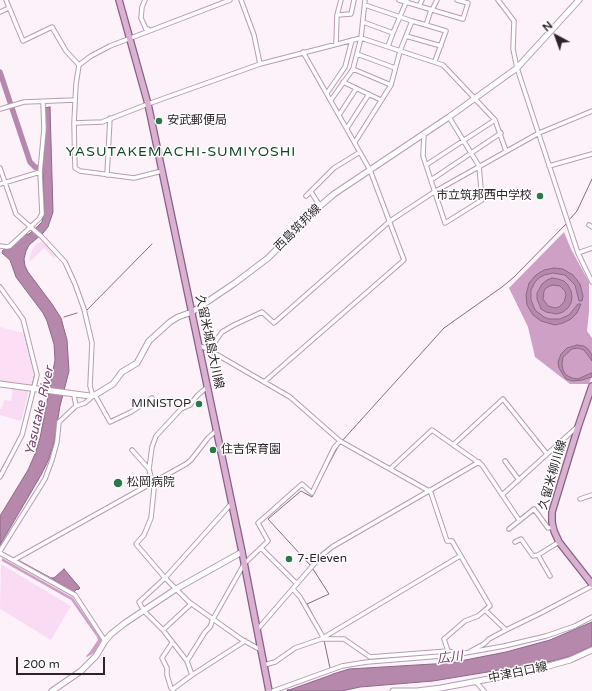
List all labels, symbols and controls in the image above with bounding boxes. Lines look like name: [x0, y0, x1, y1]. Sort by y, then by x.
north arrow: [536, 16, 576, 56]
text: N: [540, 19, 555, 34]
place label: 安武郵便局: [167, 114, 227, 128]
marker: 安武郵便局: [154, 116, 164, 126]
district label: YASUTAKEMACHI-SUMIYOSHI: [66, 144, 296, 160]
place label: 市立筑邦西中学校: [436, 189, 532, 203]
marker: 市立筑邦西中学校: [535, 191, 545, 201]
street label: 西島筑邦線: [272, 202, 324, 254]
street label: 久留米城島大川線: [192, 294, 226, 390]
water label: Yasutake River: [22, 365, 58, 457]
place label: MINISTOP: [131, 397, 191, 411]
marker: MINISTOP: [194, 399, 204, 409]
street label: 久留米柳川線: [536, 438, 570, 512]
place label: 住吉保育園: [221, 443, 281, 457]
marker: 住吉保育園: [208, 445, 218, 455]
place label: 松岡病院: [127, 476, 175, 490]
marker: 松岡病院: [112, 477, 124, 489]
place label: 7-Eleven: [297, 552, 347, 566]
marker: 7-Eleven: [284, 554, 294, 564]
scale bar: [18, 649, 107, 675]
water label: 広川: [436, 649, 464, 667]
text: 200 m: [23, 657, 60, 671]
street label: 中津白口線: [487, 660, 549, 686]

